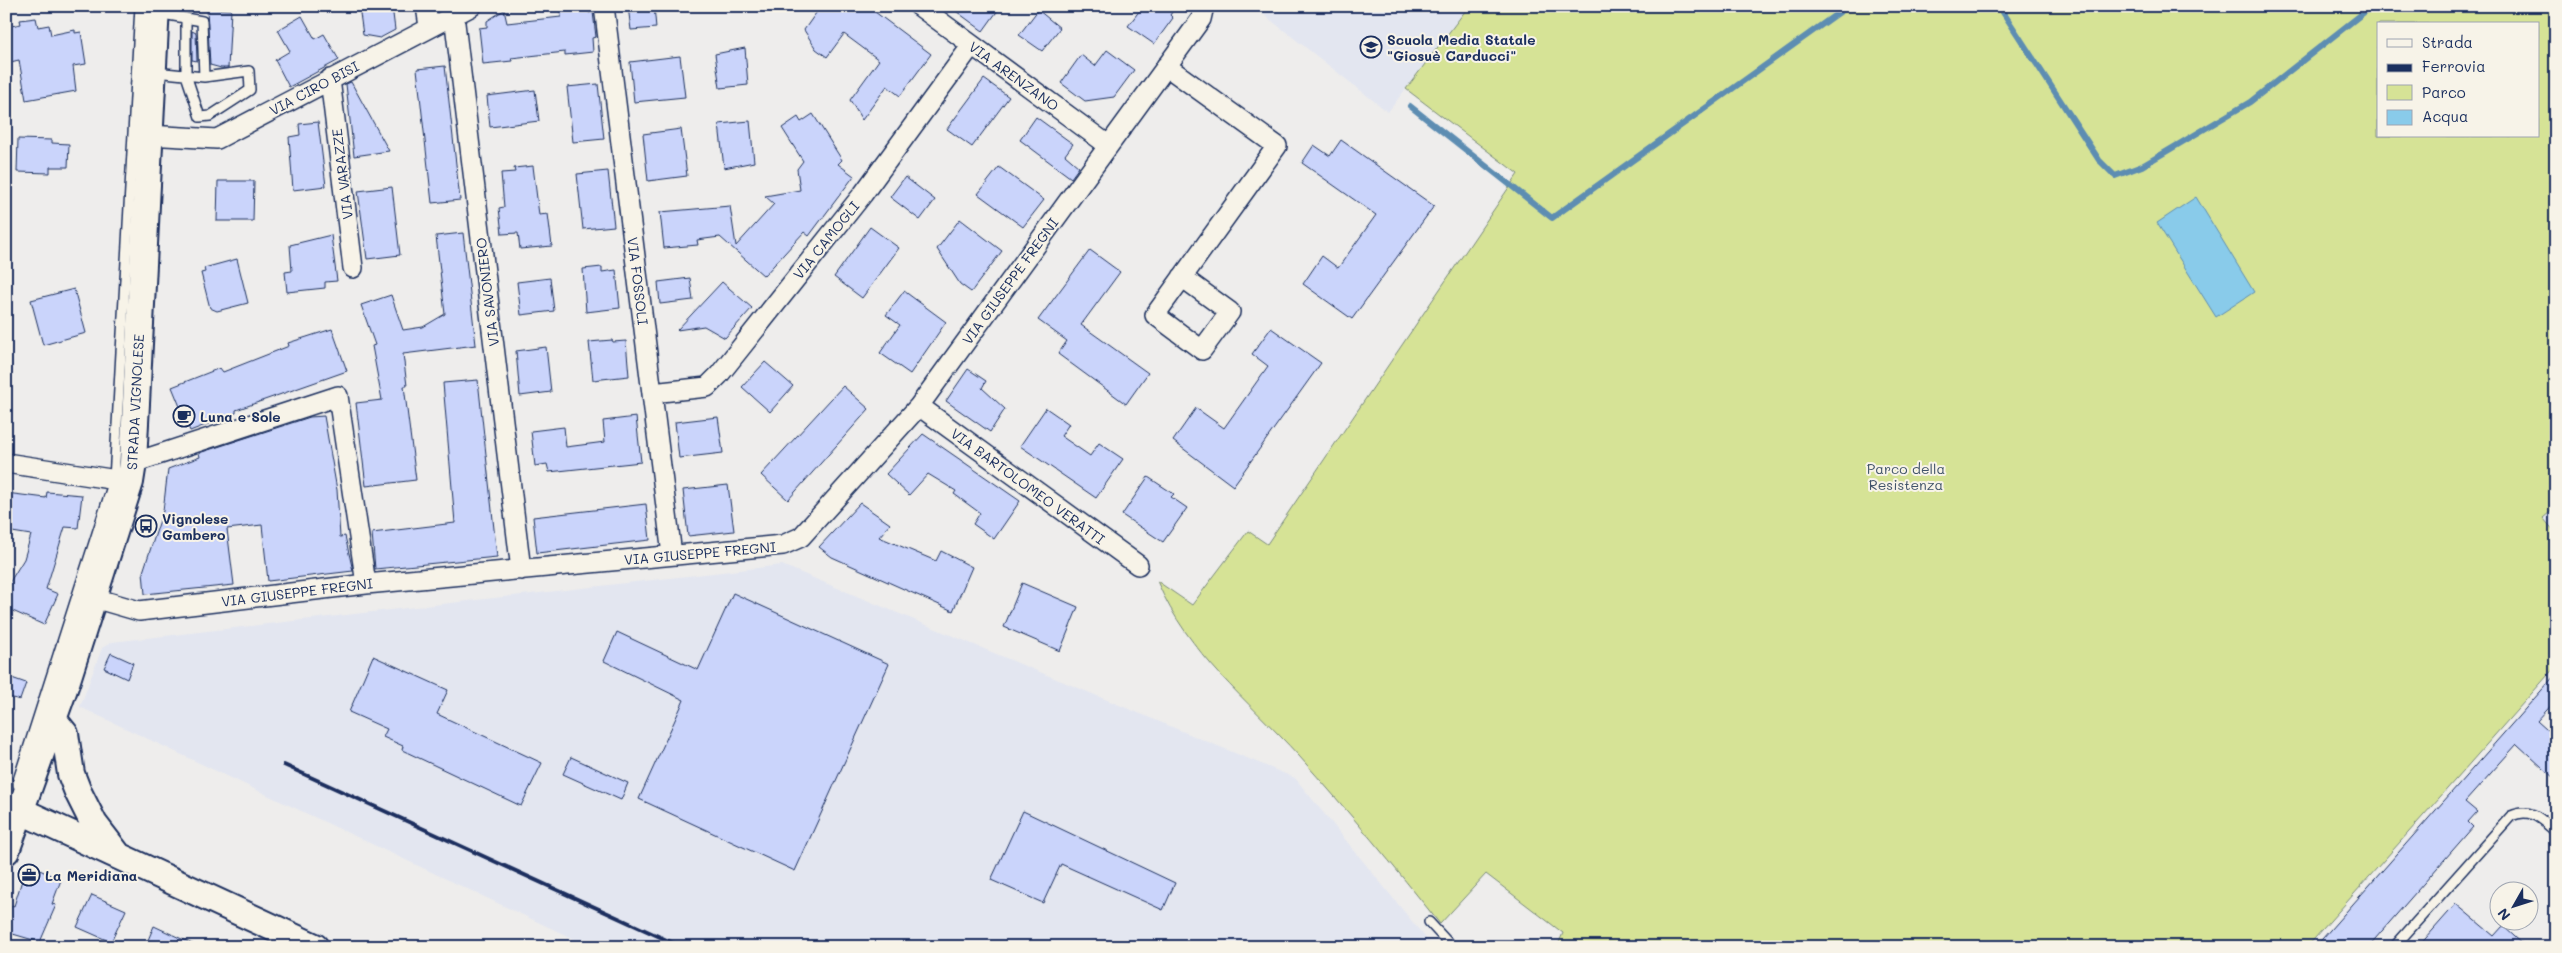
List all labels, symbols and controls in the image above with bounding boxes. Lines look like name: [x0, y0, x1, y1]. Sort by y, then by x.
legend: [2377, 22, 2540, 138]
place label: Scuola Media Statale "Giosuè Carducci": [1387, 30, 1535, 65]
text: Strada: [2422, 32, 2473, 52]
school or university icon: Scuola Media Statale "Giosuè Carducci": [1359, 35, 1383, 59]
street label: VIA ARENZANO: [965, 37, 1063, 115]
street label: VIA CIRO BISI: [266, 56, 362, 120]
text: Ferrovia: [2422, 56, 2486, 76]
text: Parco: [2422, 82, 2466, 102]
text: Acqua: [2422, 106, 2468, 126]
street label: VIA VARAZZE: [327, 127, 357, 221]
street label: VIA CAMOGLI: [789, 197, 863, 283]
street label: VIA GIUSEPPE FREGNI: [958, 214, 1062, 348]
street label: VIA FOSSOLI: [623, 236, 653, 326]
street label: VIA SAVONIERO: [471, 237, 503, 347]
street label: STRADA VIGNOLESE: [122, 333, 148, 471]
cafe icon: Luna e Sole: [172, 404, 196, 428]
place label: Luna e Sole: [200, 407, 281, 426]
street label: VIA BARTOLOMEO VERATTI: [947, 424, 1109, 548]
park label: Parco della Resistenza: [1867, 459, 1945, 494]
place label: Vignolese Gambero: [162, 509, 228, 544]
bus stop icon: Vignolese Gambero: [134, 514, 158, 538]
street label: VIA GIUSEPPE FREGNI: [623, 537, 777, 569]
street label: VIA GIUSEPPE FREGNI: [220, 573, 374, 611]
office icon: La Meridiana: [17, 863, 41, 887]
place label: La Meridiana: [45, 866, 138, 885]
north arrow: [2490, 880, 2540, 930]
text: N: [2493, 904, 2514, 925]

